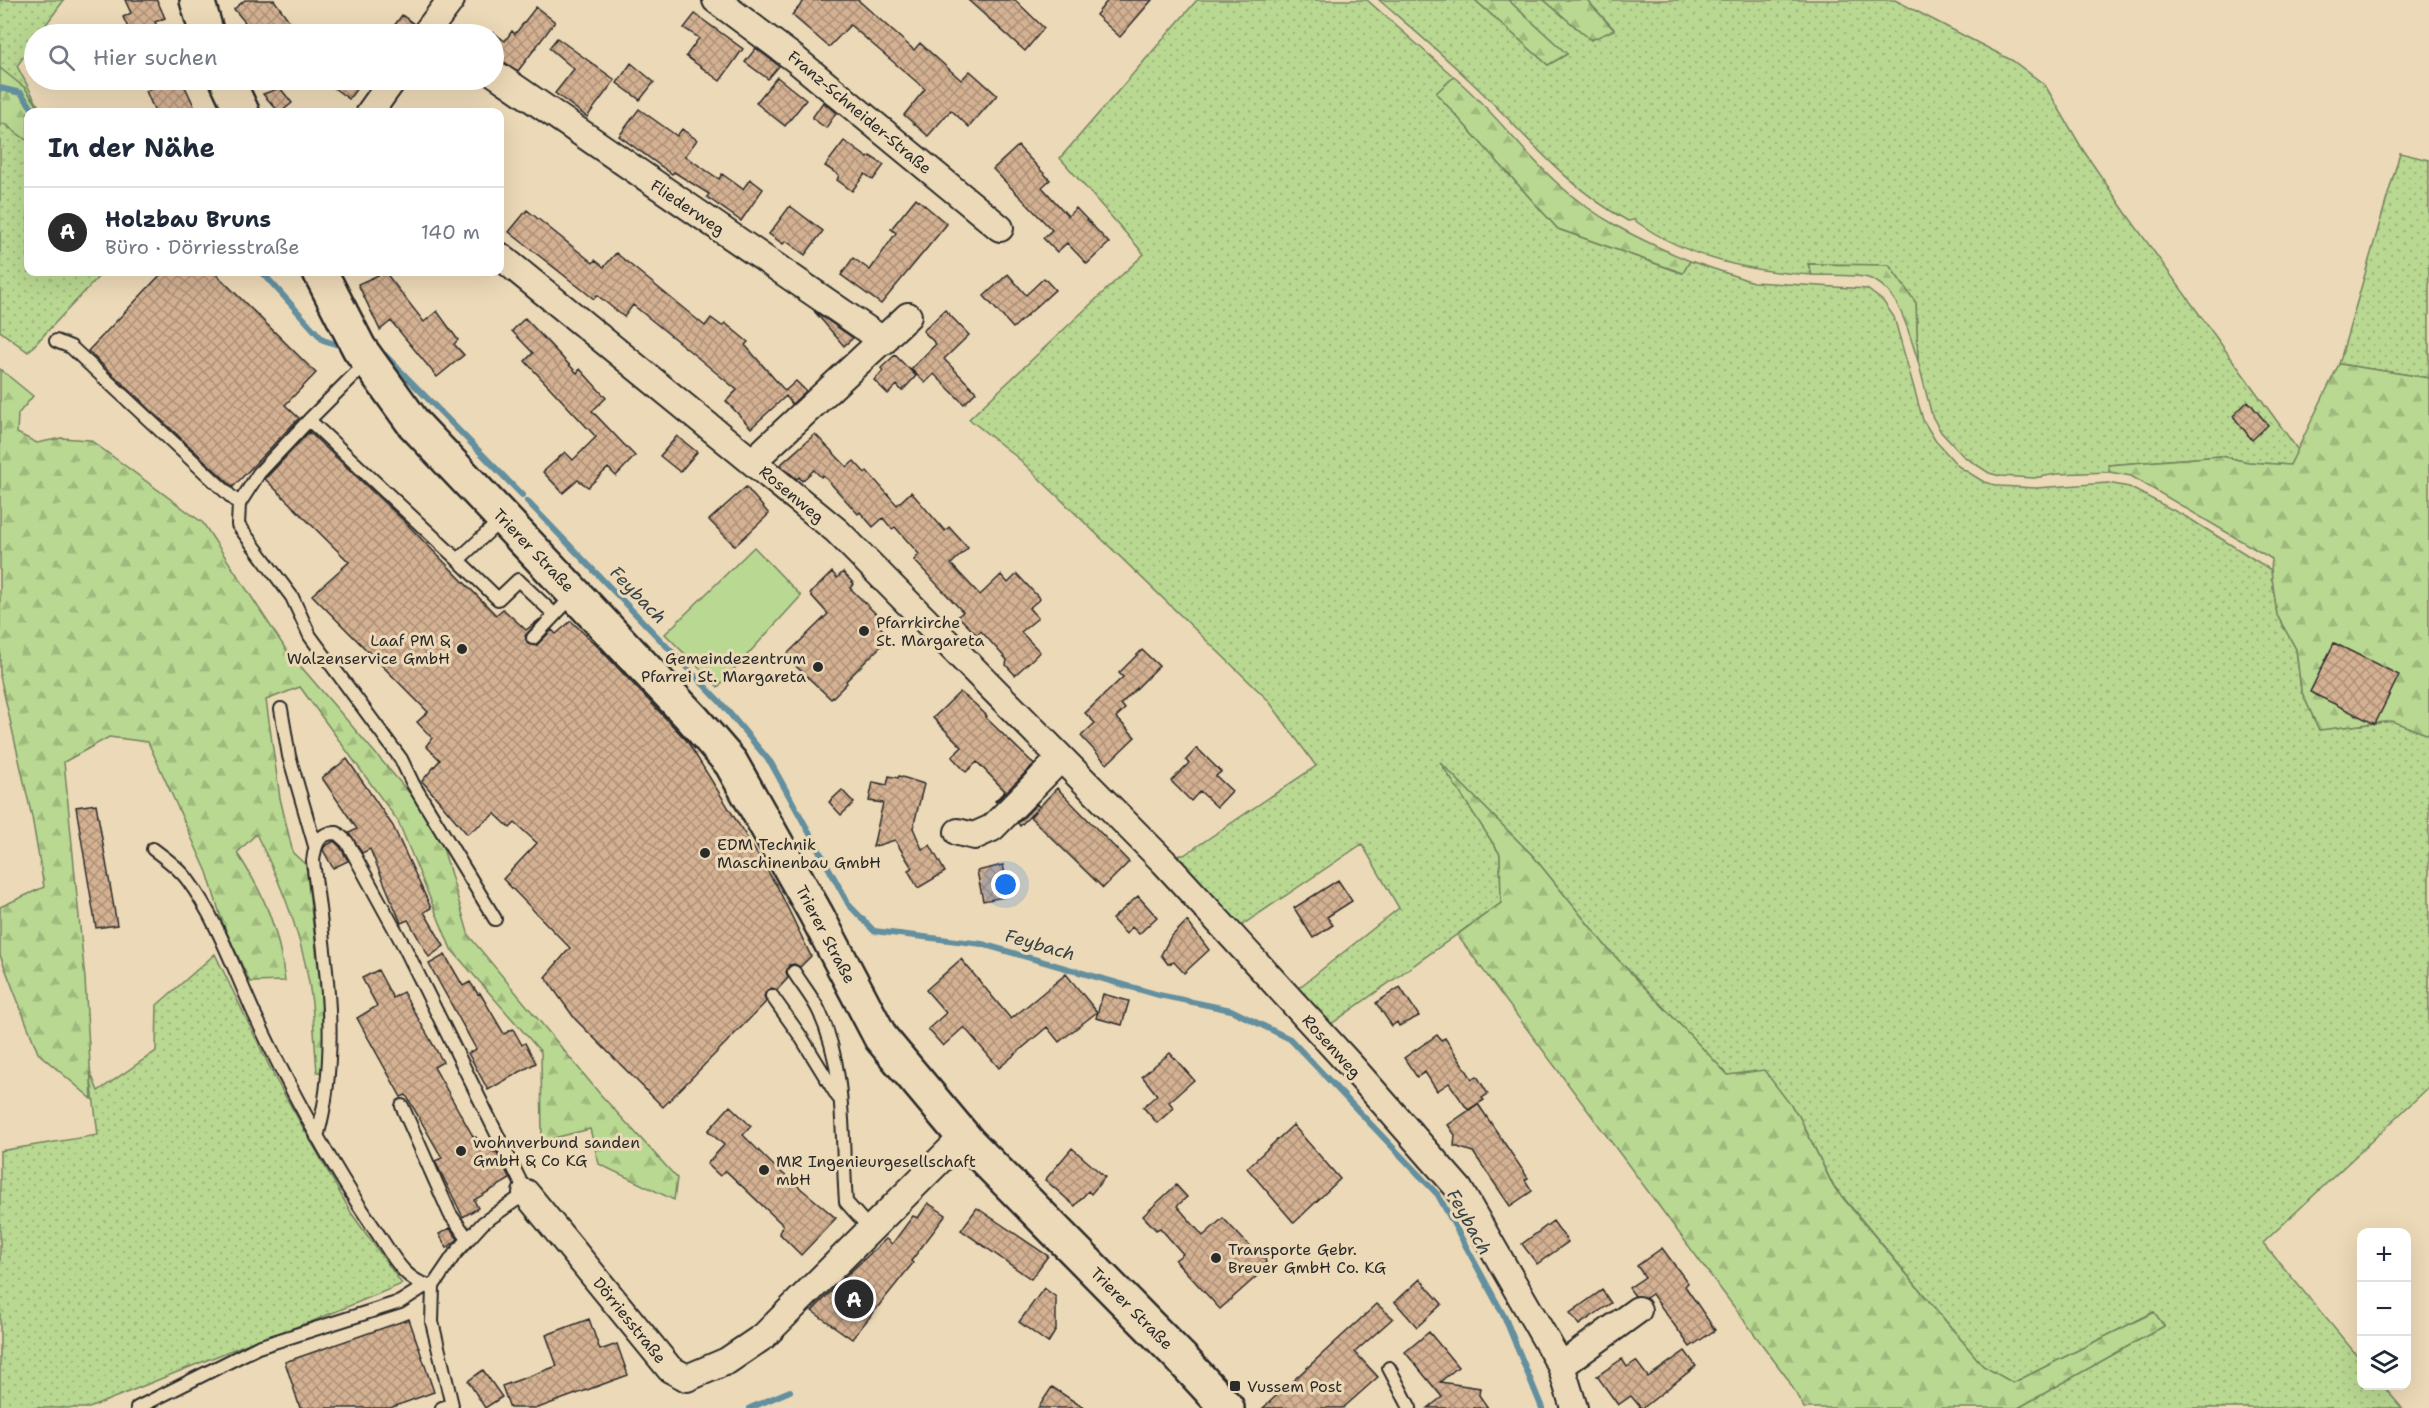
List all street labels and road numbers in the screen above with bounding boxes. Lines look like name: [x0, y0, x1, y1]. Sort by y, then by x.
street label: Franz-Schneider-Straße: [783, 46, 936, 179]
street label: Fliederweg: [647, 175, 729, 240]
street label: Rosenweg: [755, 461, 829, 528]
street label: Trierer Straße: [488, 504, 579, 597]
street label: Trierer Straße: [791, 881, 860, 987]
street label: Rosenweg: [1298, 1010, 1366, 1083]
street label: Trierer Straße: [1086, 1263, 1177, 1354]
street label: Dörriesstraße: [588, 1273, 671, 1368]

